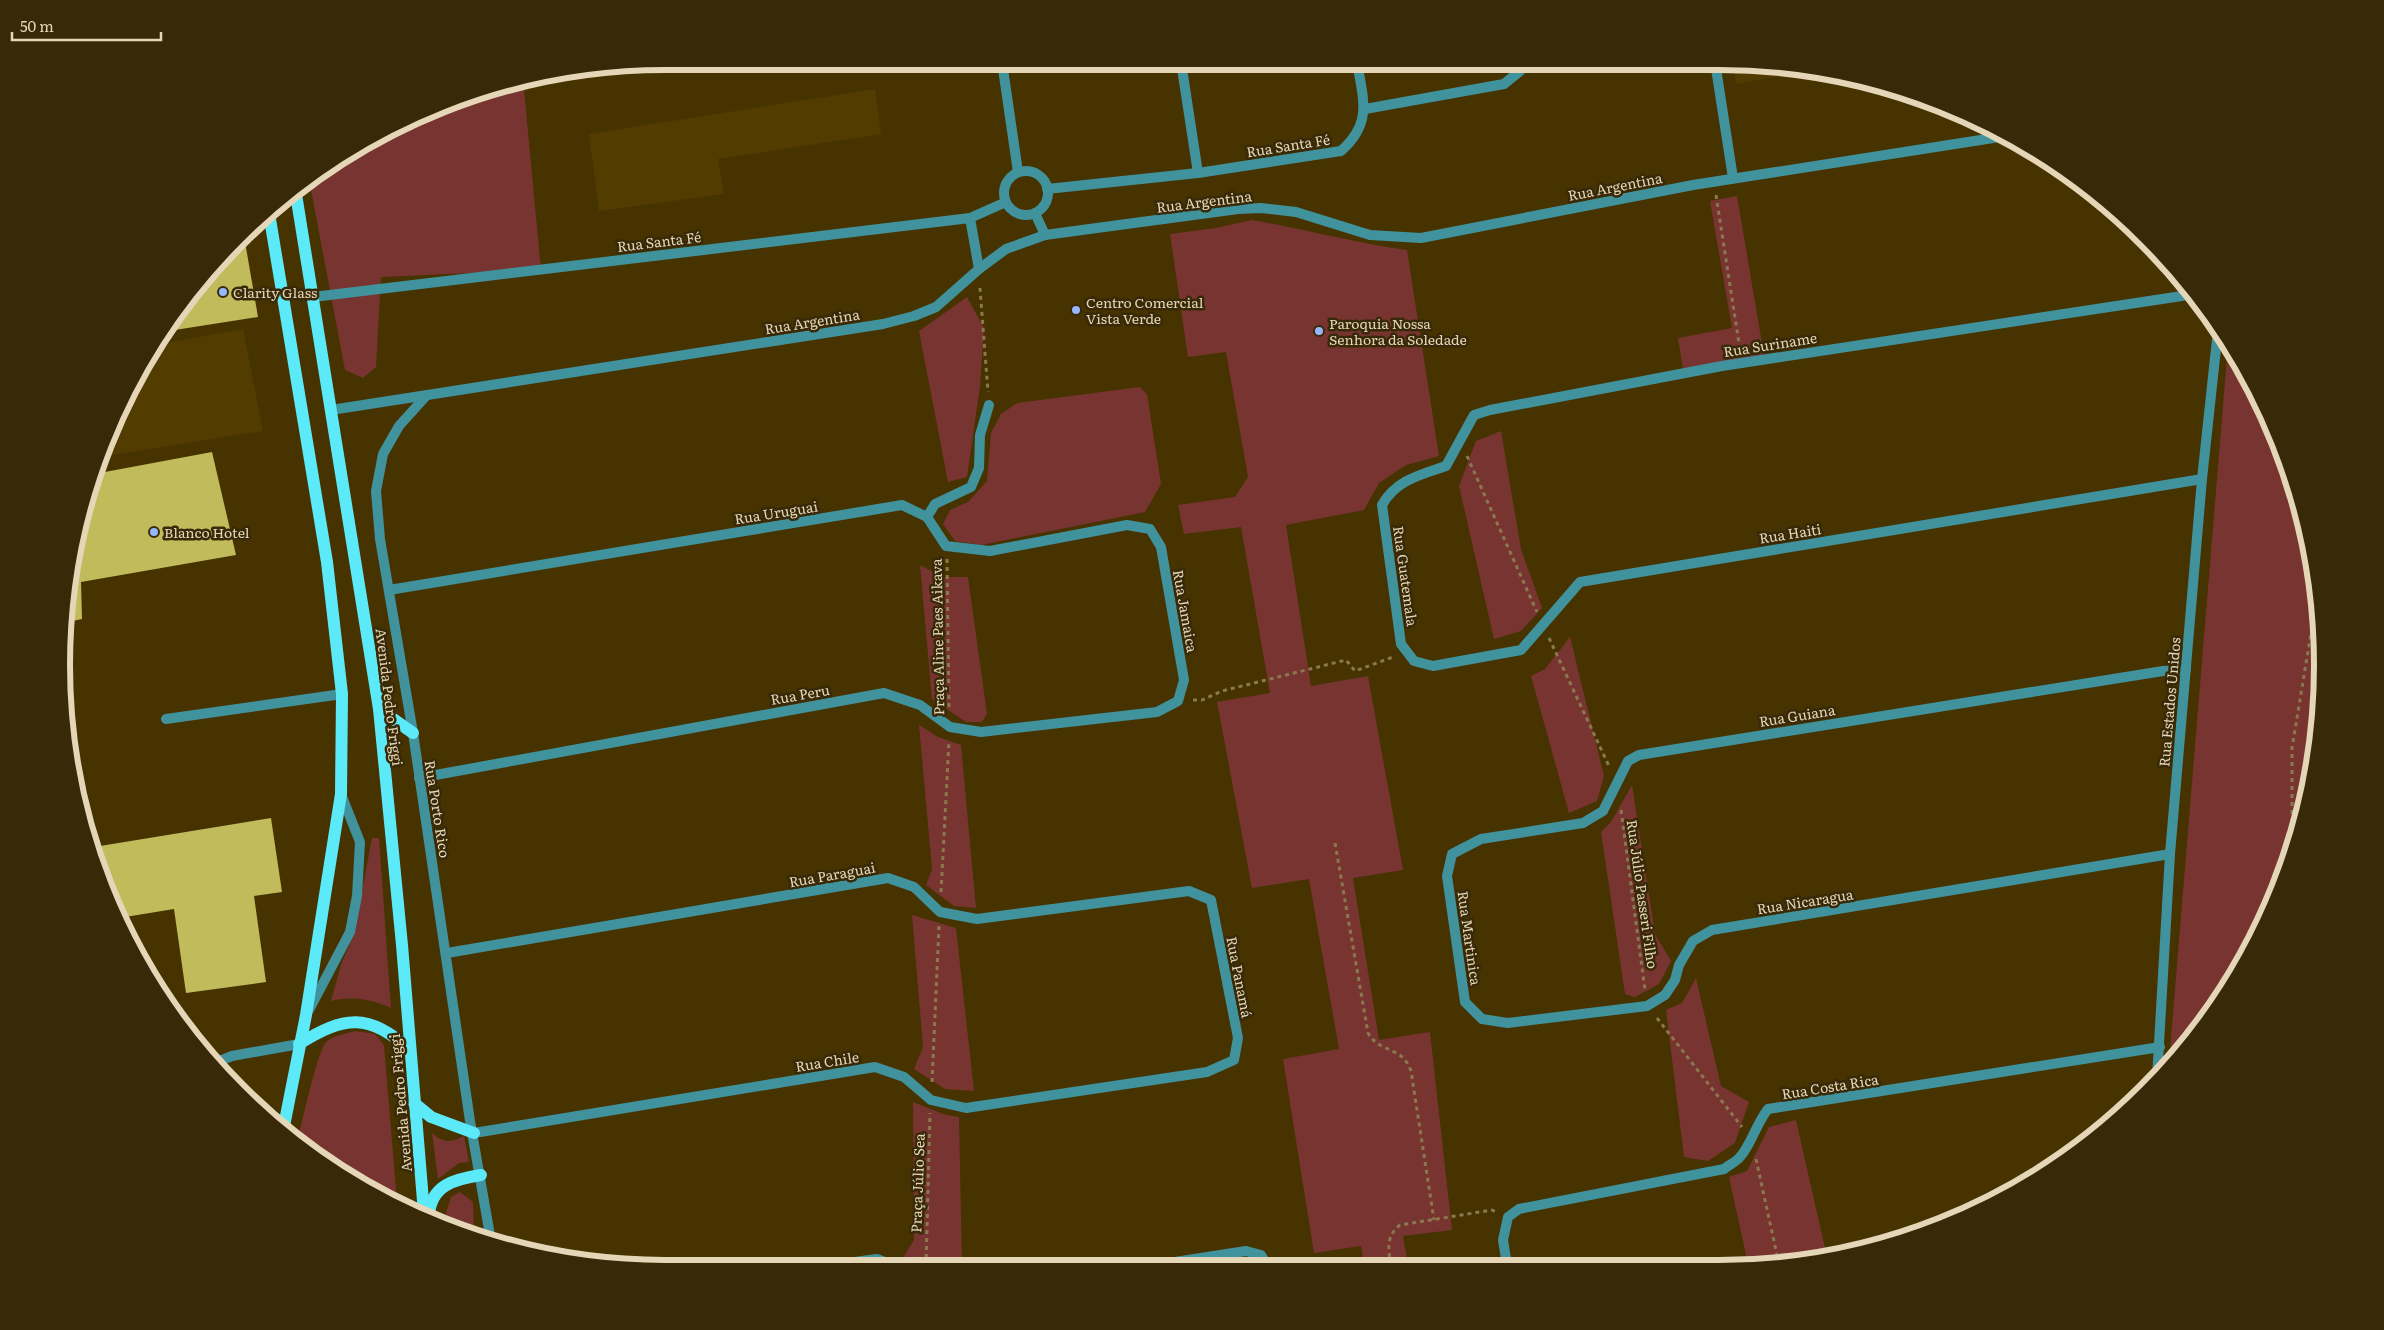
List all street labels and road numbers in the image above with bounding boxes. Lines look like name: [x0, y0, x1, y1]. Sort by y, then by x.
street label: Rua Santa Fé: [1245, 129, 1331, 161]
street label: Rua Argentina: [1566, 167, 1664, 205]
street label: Rua Argentina: [1155, 185, 1253, 217]
street label: Rua Santa Fé: [616, 226, 702, 256]
street label: Rua Argentina: [763, 304, 861, 338]
street label: Rua Suriname: [1722, 327, 1818, 361]
street label: Rua Uruguai: [733, 495, 819, 528]
street label: Rua Haiti: [1758, 518, 1823, 548]
street label: Rua Guatemala: [1389, 524, 1423, 628]
street label: Praça Aline Paes Aikava: [926, 558, 948, 716]
street label: Rua Jamaica: [1169, 568, 1203, 654]
street label: Avenida Pedro Friggi: [372, 627, 408, 767]
street label: Rua Estados Unidos: [2153, 636, 2185, 768]
street label: Rua Peru: [769, 679, 831, 709]
street label: Rua Guiana: [1757, 699, 1837, 731]
street label: Rua Porto Rico: [420, 759, 456, 859]
street label: Rua Júlio Passeri Filho: [1623, 818, 1663, 970]
street label: Rua Paraguai: [787, 856, 877, 891]
street label: Rua Nicaragua: [1755, 883, 1855, 919]
street label: Rua Martinica: [1453, 889, 1487, 987]
street label: Rua Panamá: [1222, 935, 1258, 1020]
street label: Avenida Pedro Friggi: [384, 1033, 416, 1173]
street label: Rua Chile: [794, 1046, 860, 1076]
street label: Rua Costa Rica: [1780, 1068, 1880, 1104]
street label: Praça Júlio Sea: [905, 1132, 929, 1233]

